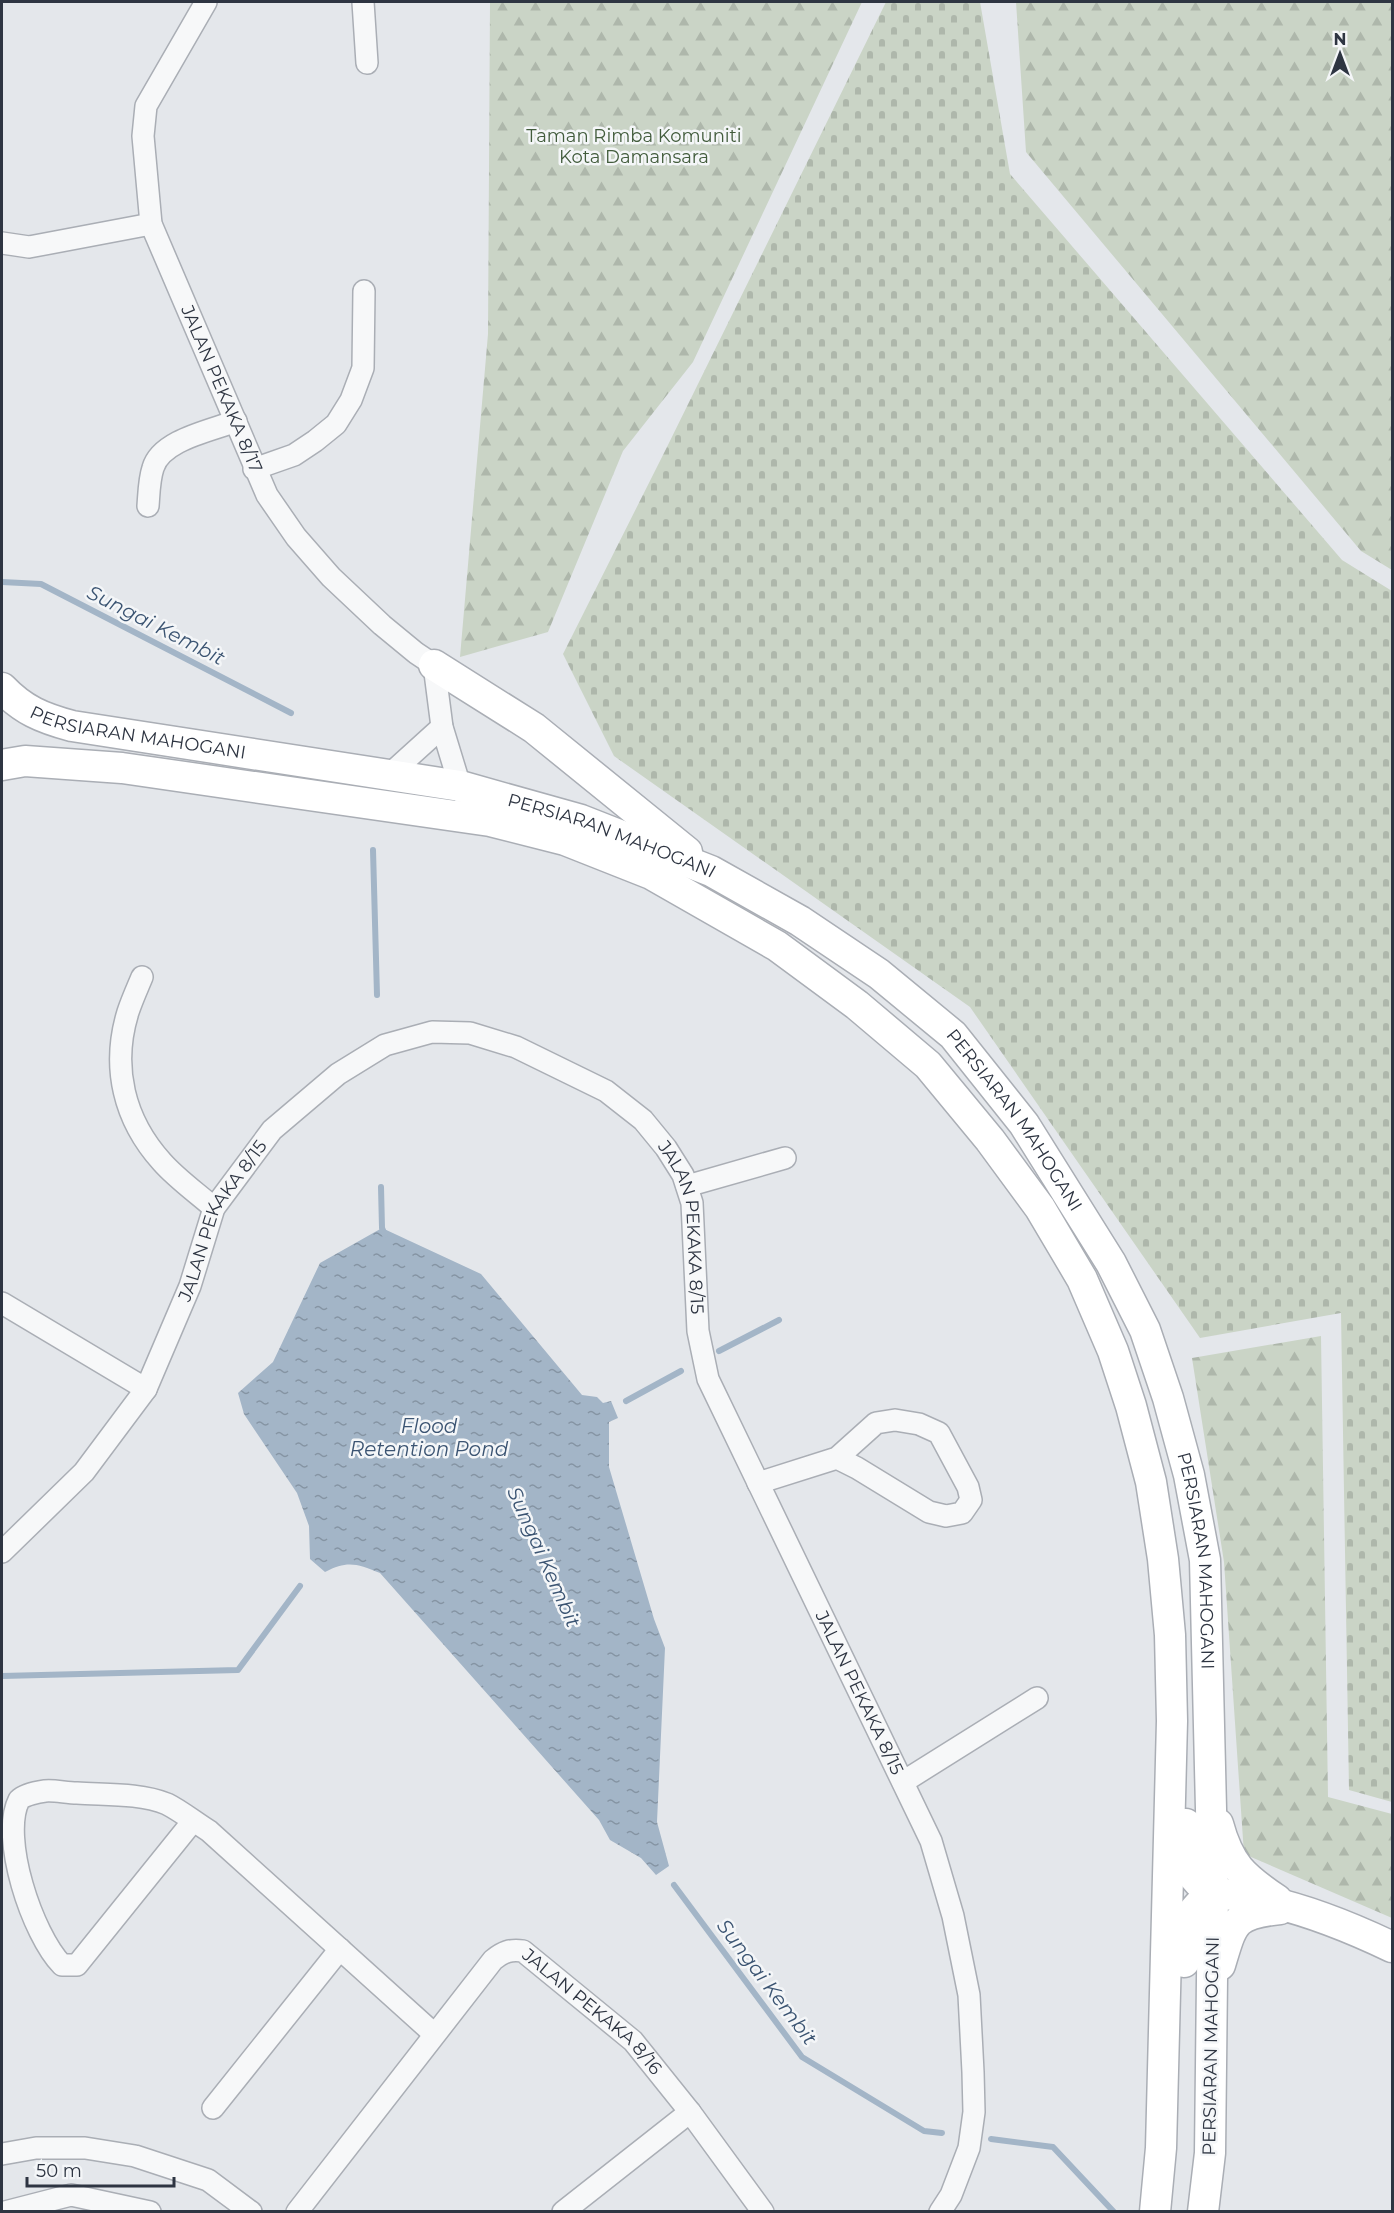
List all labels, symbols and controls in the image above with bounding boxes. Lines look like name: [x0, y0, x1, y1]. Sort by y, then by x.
north arrow: [1310, 24, 1370, 84]
text: N: [1334, 30, 1346, 49]
park label: Taman Rimba Komuniti Kota Damansara: [526, 125, 742, 168]
street label: JALAN PEKAKA 8/17: [176, 301, 267, 476]
water label: Sungai Kembit: [83, 580, 229, 670]
street label: PERSIARAN MAHOGANI: [26, 701, 247, 764]
street label: PERSIARAN MAHOGANI: [505, 789, 720, 882]
street label: PERSIARAN MAHOGANI: [942, 1025, 1087, 1215]
street label: JALAN PEKAKA 8/15: [653, 1135, 708, 1315]
street label: JALAN PEKAKA 8/15: [173, 1136, 272, 1306]
water label: Flood Retention Pond: [350, 1414, 509, 1461]
street label: PERSIARAN MAHOGANI: [1172, 1450, 1219, 1670]
water label: Sungai Kembit: [502, 1483, 586, 1631]
street label: JALAN PEKAKA 8/15: [810, 1606, 908, 1778]
water label: Sungai Kembit: [712, 1914, 822, 2050]
street label: PERSIARAN MAHOGANI: [1198, 1936, 1224, 2156]
street label: JALAN PEKAKA 8/16: [517, 1943, 667, 2079]
scale bar: [27, 2150, 174, 2188]
text: 50 m: [36, 2160, 82, 2182]

